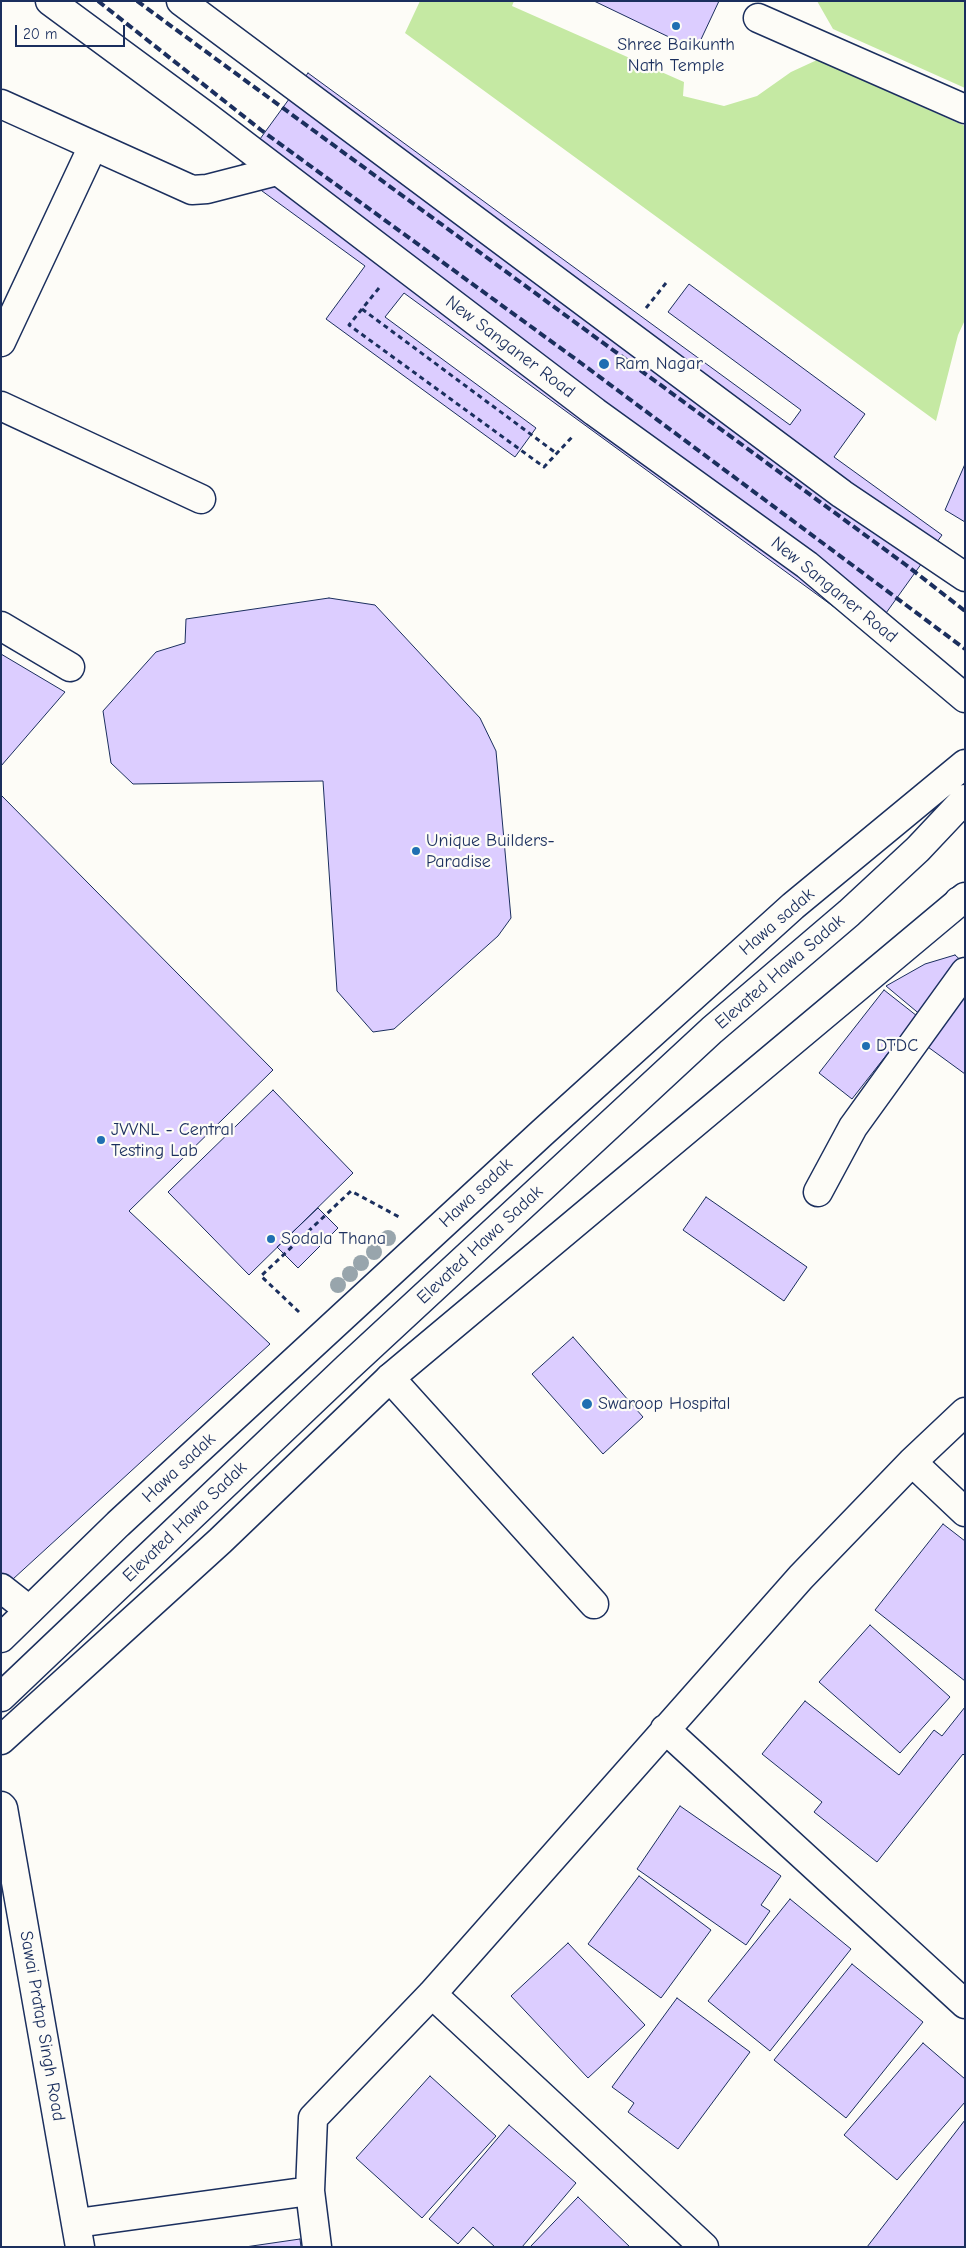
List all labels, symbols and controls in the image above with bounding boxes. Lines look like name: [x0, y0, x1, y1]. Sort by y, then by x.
scale bar: [18, 15, 128, 47]
marker: Shree Baikunth Nath Temple: [670, 20, 682, 32]
text: 20 m: [23, 25, 57, 43]
place label: Shree Baikunth Nath Temple: [617, 34, 735, 76]
street label: New Sanganer Road: [441, 291, 579, 403]
place label: Ram Nagar: [615, 353, 703, 375]
marker: Ram Nagar: [597, 357, 611, 371]
street label: New Sanganer Road: [766, 532, 902, 648]
place label: Unique Builders- Paradise: [426, 830, 555, 872]
marker: Unique Builders- Paradise: [410, 845, 422, 857]
street label: Hawa sadak: [735, 884, 819, 960]
street label: Elevated Hawa Sadak: [711, 910, 849, 1034]
place label: DTDC: [876, 1035, 918, 1057]
marker: DTDC: [860, 1040, 872, 1052]
place label: JVVNL - Central Testing Lab: [111, 1119, 234, 1162]
marker: JVVNL - Central Testing Lab: [95, 1134, 107, 1146]
street label: Hawa sadak: [435, 1154, 517, 1232]
street label: Elevated Hawa Sadak: [413, 1181, 547, 1309]
place label: Sodala Thana: [281, 1228, 386, 1250]
marker: Sodala Thana: [265, 1233, 277, 1245]
place label: Swaroop Hospital: [598, 1393, 731, 1415]
marker: Swaroop Hospital: [580, 1397, 594, 1411]
street label: Hawa sadak: [138, 1429, 220, 1507]
street label: Elevated Hawa Sadak: [118, 1457, 252, 1587]
street label: Sawai Pratap Singh Road: [15, 1929, 69, 2123]

